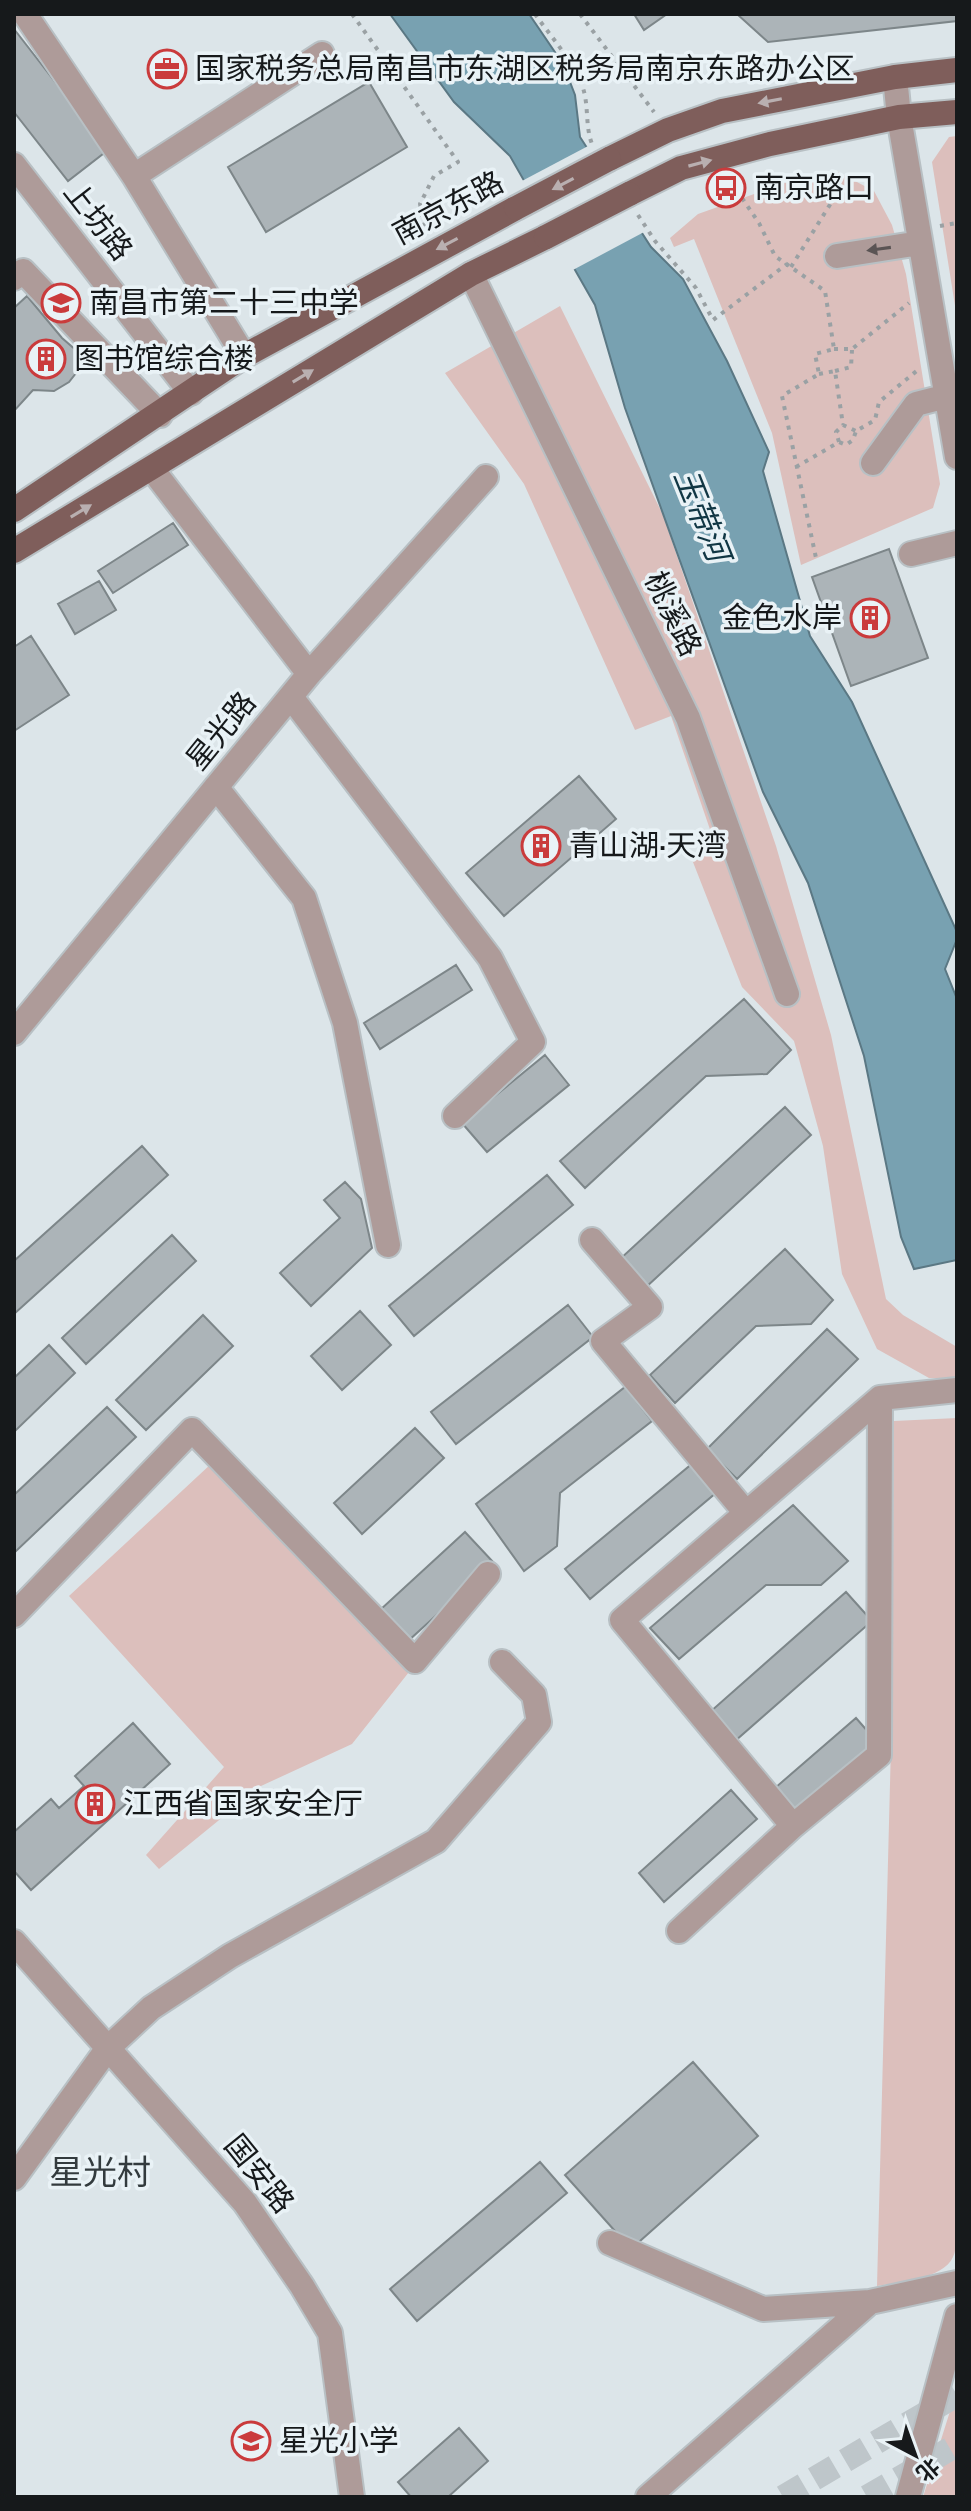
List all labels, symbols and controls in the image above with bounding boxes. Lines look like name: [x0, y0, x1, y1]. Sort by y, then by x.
office icon: 国家税务总局南昌市东湖区税务局南京东路办公区: [146, 48, 188, 90]
place label: 国家税务总局南昌市东湖区税务局南京东路办公区: [195, 50, 855, 87]
one-way arrow: [757, 96, 782, 108]
one-way arrow: [688, 156, 712, 169]
street label: 南京东路: [386, 163, 509, 252]
bus stop icon: 南京路口: [705, 167, 747, 209]
place label: 南京路口: [754, 169, 874, 206]
street label: 上坊路: [56, 174, 141, 268]
one-way arrow: [551, 177, 574, 190]
one-way arrow: [435, 238, 458, 251]
one-way arrow: [866, 243, 891, 256]
school or university icon: 南昌市第二十三中学: [40, 282, 82, 324]
place label: 南昌市第二十三中学: [89, 284, 359, 321]
building icon: 图书馆综合楼: [25, 338, 67, 380]
place label: 图书馆综合楼: [74, 340, 254, 377]
one-way arrow: [292, 370, 314, 384]
water label: 玉带河: [666, 463, 741, 572]
one-way arrow: [70, 504, 92, 518]
street label: 桃溪路: [637, 565, 710, 662]
building icon: 金色水岸: [849, 597, 891, 639]
place label: 金色水岸: [722, 599, 842, 636]
street label: 星光路: [178, 684, 263, 777]
building icon: 青山湖·天湾: [520, 825, 562, 867]
place label: 青山湖·天湾: [569, 827, 726, 864]
building icon: 江西省国家安全厅: [74, 1783, 116, 1825]
place label: 江西省国家安全厅: [123, 1785, 363, 1822]
street label: 国安路: [217, 2127, 302, 2220]
district label: 星光村: [49, 2151, 151, 2193]
north arrow: [875, 2415, 955, 2495]
school or university icon: 星光小学: [230, 2420, 272, 2462]
place label: 星光小学: [279, 2422, 399, 2459]
text: 北: [911, 2452, 945, 2487]

